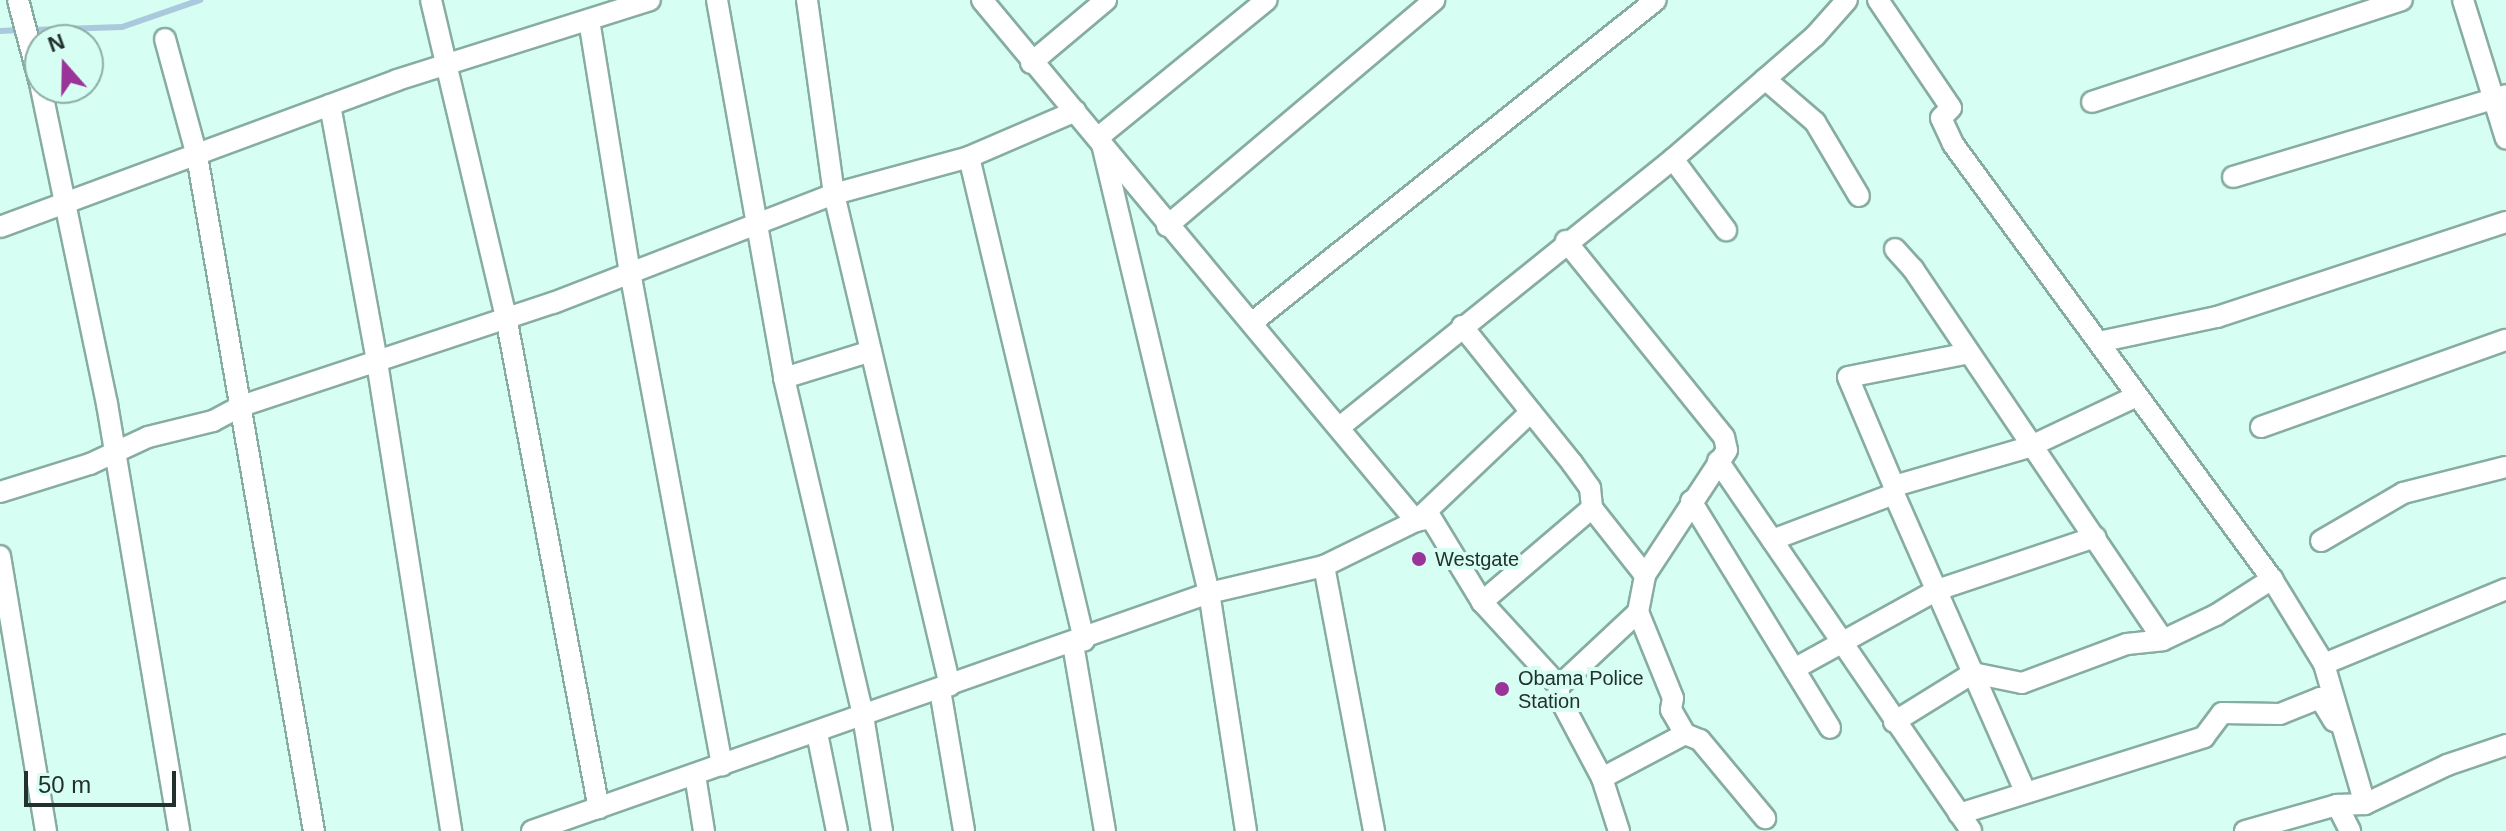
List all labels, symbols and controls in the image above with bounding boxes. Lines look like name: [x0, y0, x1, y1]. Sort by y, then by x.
north arrow: [24, 24, 104, 104]
text: N: [45, 28, 68, 57]
place label: Westgate: [1435, 547, 1519, 571]
marker: Westgate: [1410, 550, 1428, 568]
place label: Obama Police Station: [1518, 666, 1644, 713]
marker: Obama Police Station: [1493, 680, 1511, 698]
scale bar: [28, 755, 180, 805]
text: 50 m: [38, 771, 91, 798]

